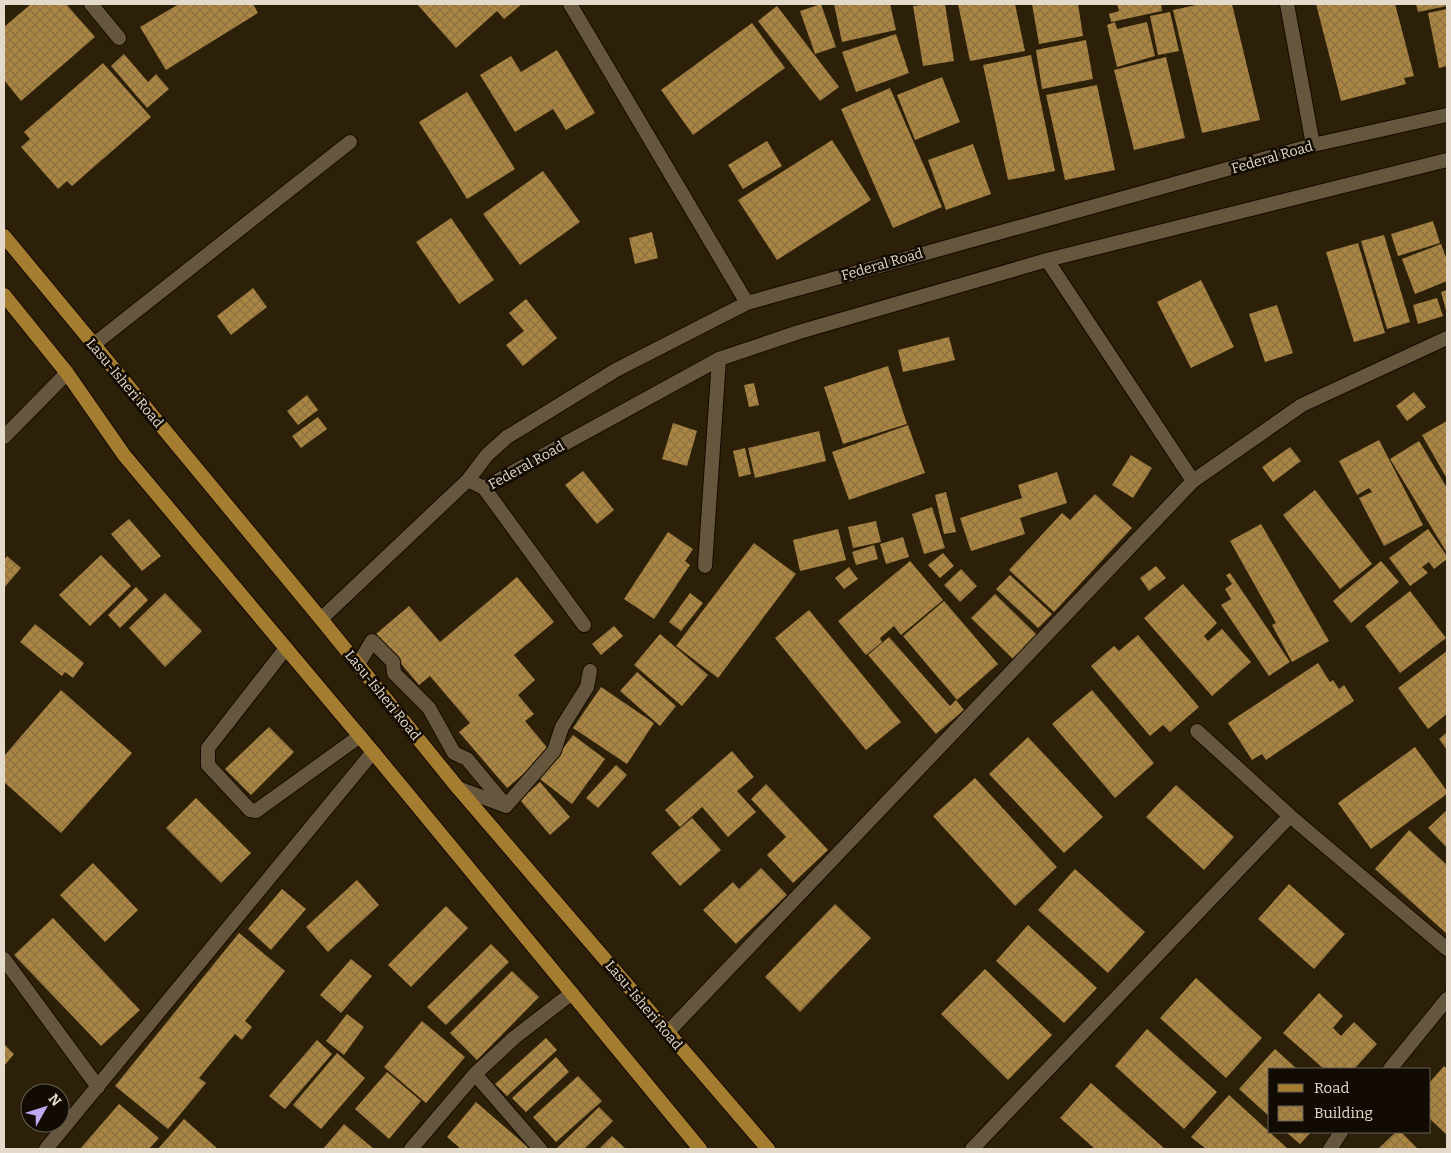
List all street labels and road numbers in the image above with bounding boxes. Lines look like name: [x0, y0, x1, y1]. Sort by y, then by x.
street label: Federal Road: [1229, 138, 1315, 177]
street label: Federal Road: [839, 245, 925, 284]
street label: Lasu-Isheri Road: [83, 335, 167, 431]
street label: Federal Road: [485, 438, 567, 493]
street label: Lasu-Isheri Road: [341, 647, 424, 744]
street label: Lasu-Isheri Road: [602, 957, 686, 1053]

